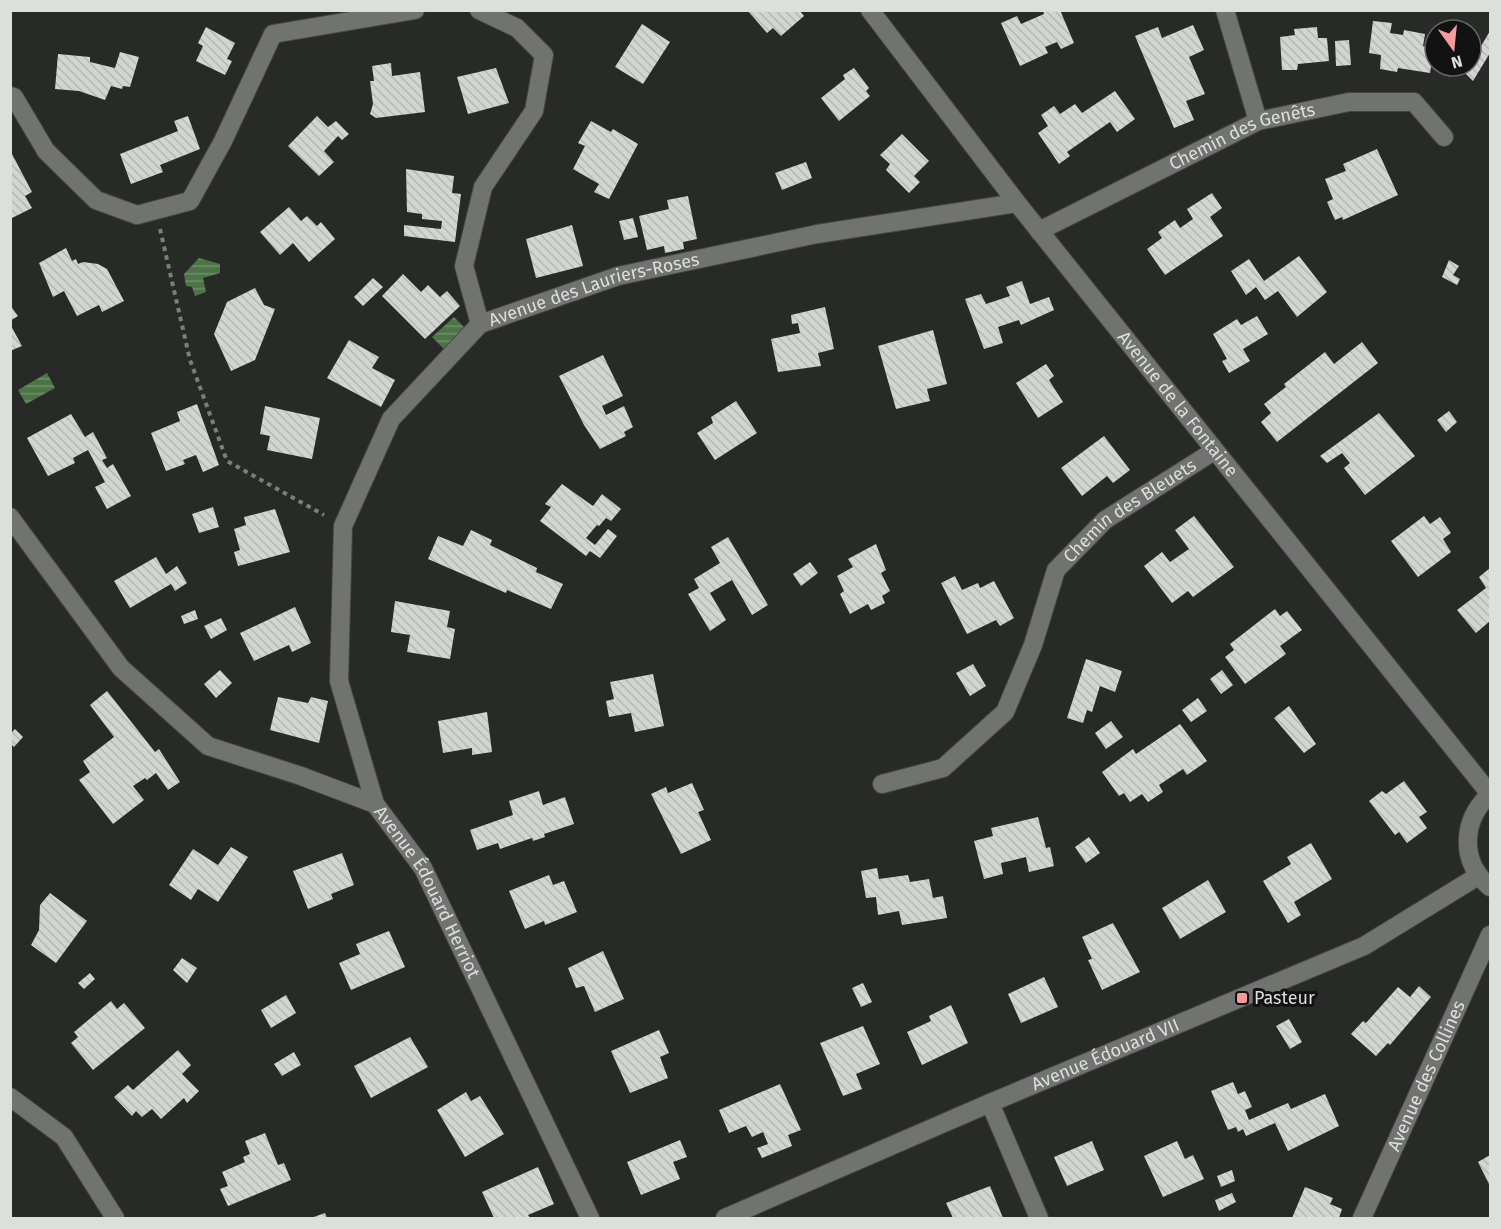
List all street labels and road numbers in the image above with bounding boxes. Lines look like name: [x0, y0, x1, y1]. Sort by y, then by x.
street label: Chemin des Genêts: [1165, 98, 1317, 175]
street label: Avenue des Lauriers-Roses: [486, 248, 701, 331]
street label: Avenue de la Fontaine: [1113, 327, 1243, 481]
street label: Chemin des Bleuets: [1058, 454, 1200, 567]
street label: Avenue Édouard Herriot: [369, 802, 485, 982]
street label: Avenue des Collines: [1383, 997, 1470, 1155]
street label: Avenue Édouard VII: [1028, 1014, 1182, 1095]

